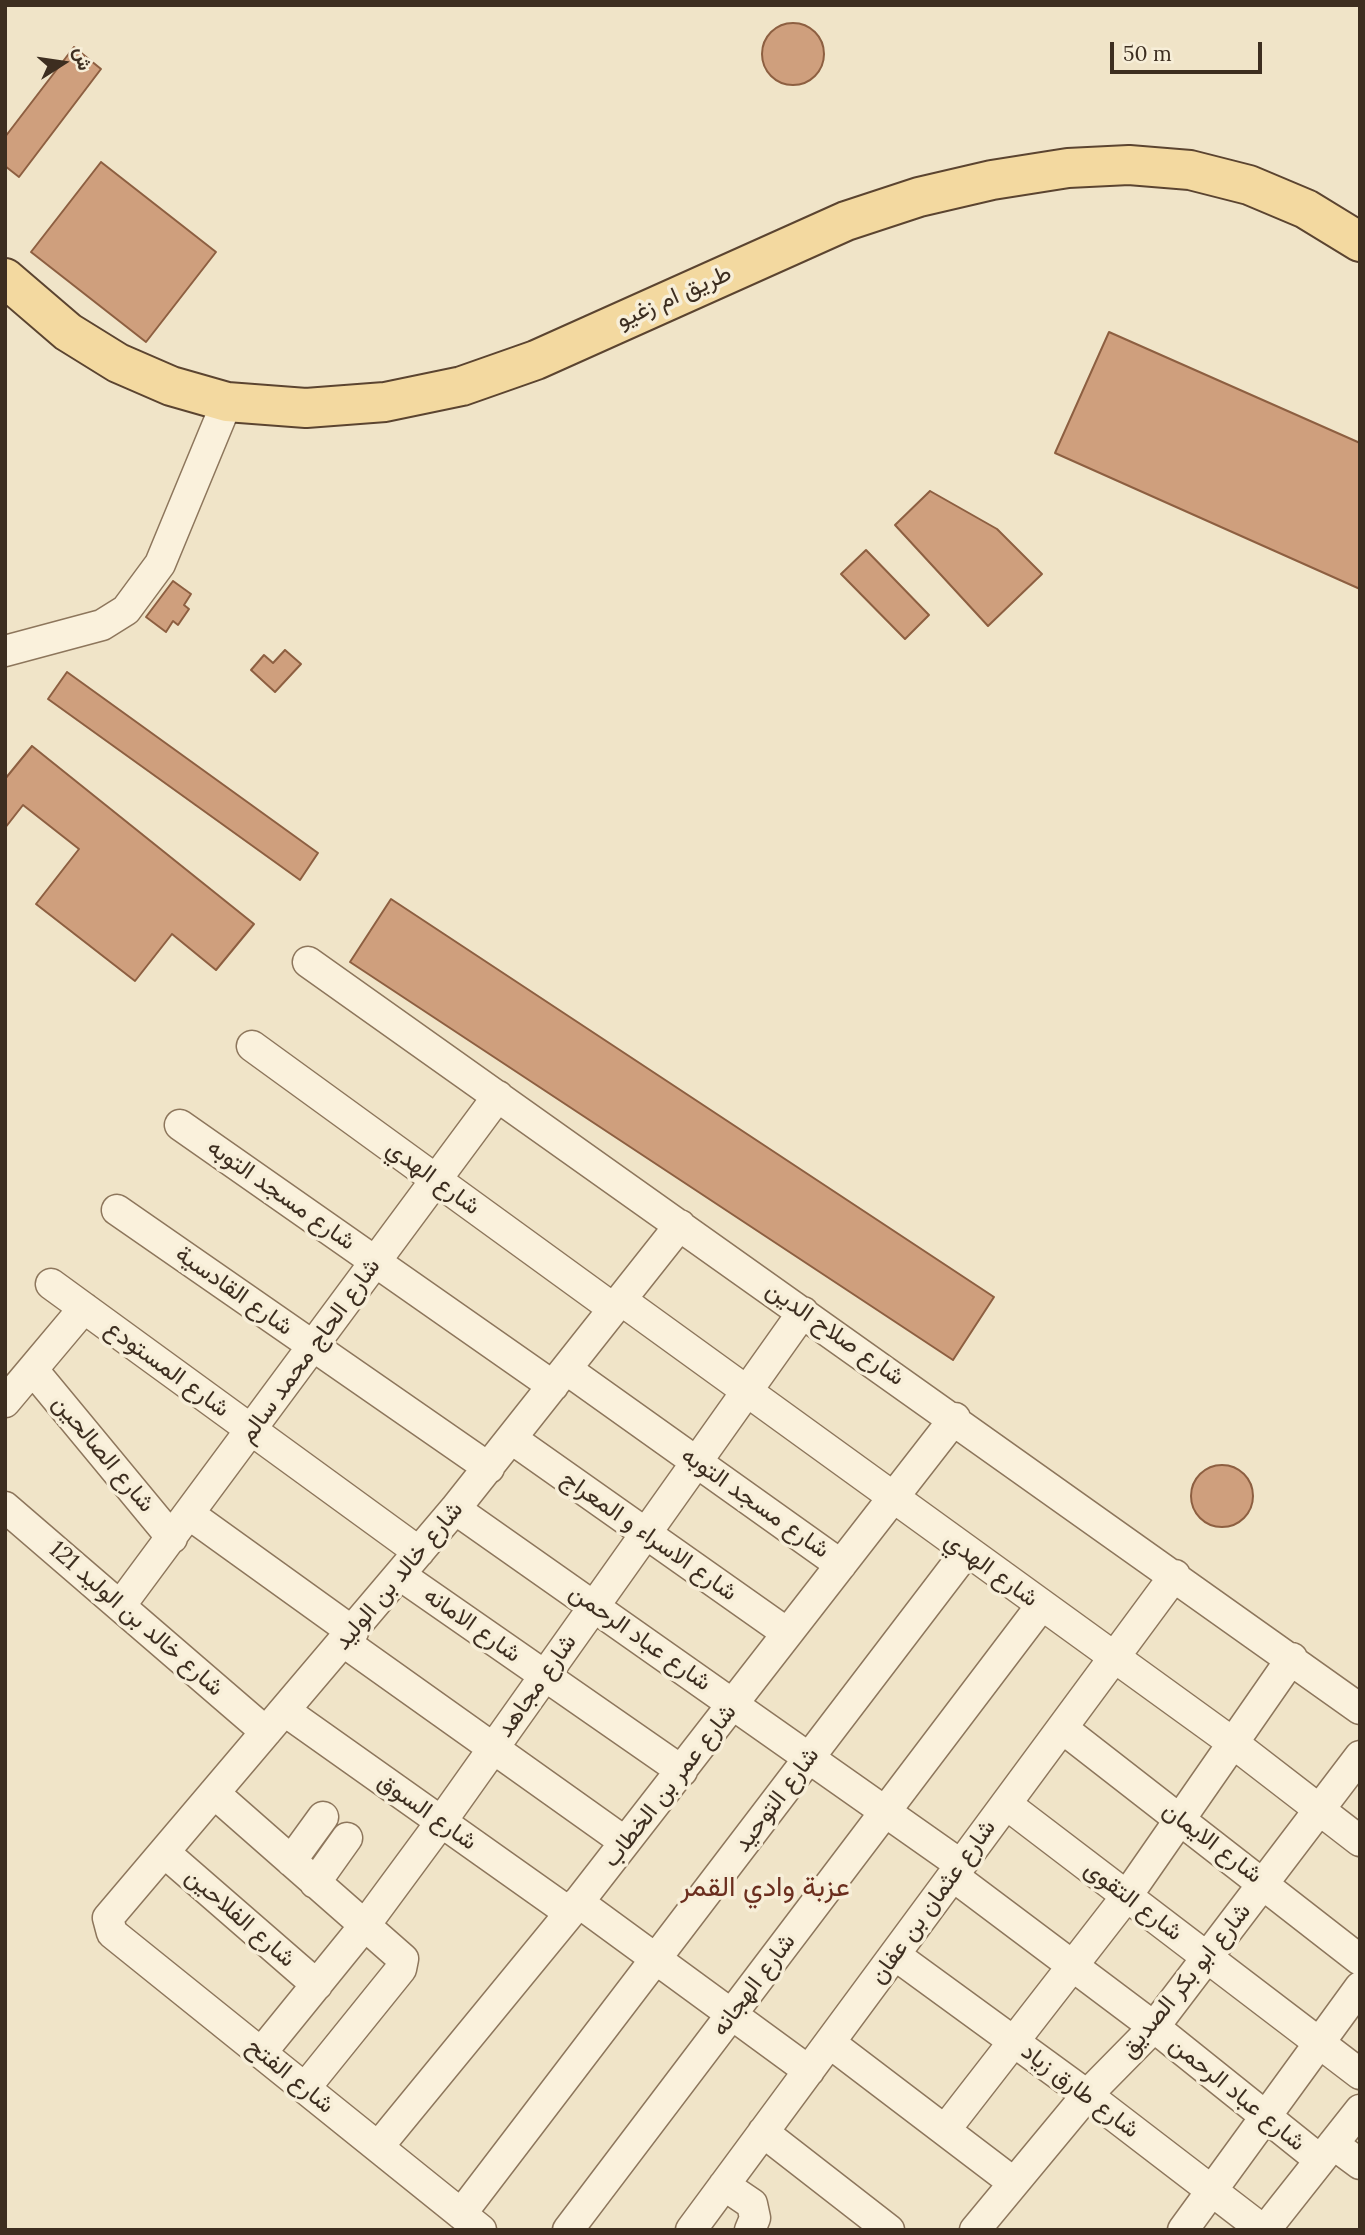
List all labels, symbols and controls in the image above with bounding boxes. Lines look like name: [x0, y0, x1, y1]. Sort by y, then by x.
north arrow: [28, 28, 98, 98]
scale bar: [1113, 28, 1265, 72]
text: 50 m: [1123, 40, 1172, 67]
text: ش: [69, 45, 98, 72]
street label: طريق ام زغيو: [612, 259, 736, 335]
street label: شارع مسجد التوبه: [201, 1133, 361, 1257]
street label: شارع الهدي: [381, 1134, 485, 1222]
street label: شارع القادسية: [170, 1240, 298, 1342]
street label: شارع الحاج محمد سالم: [233, 1253, 387, 1449]
street label: شارع صلاح الدين: [760, 1276, 910, 1392]
street label: شارع المستودع: [99, 1314, 235, 1424]
street label: شارع الصالحين: [46, 1390, 160, 1518]
street label: شارع مسجد التوبه: [675, 1441, 835, 1565]
street label: شارع الاسراء و المعراج: [555, 1465, 743, 1607]
street label: شارع خالد بن الوليد: [328, 1496, 470, 1656]
street label: شارع الهدي: [939, 1526, 1043, 1614]
street label: شارع خالد بن الوليد 121: [43, 1535, 229, 1703]
street label: شارع عباد الرحمن: [564, 1578, 716, 1698]
street label: شارع الامانه: [418, 1581, 526, 1669]
street label: شارع مجاهد: [491, 1629, 583, 1743]
street label: شارع عمر بن الخطاب: [597, 1699, 743, 1873]
street label: شارع التوحيد: [728, 1742, 826, 1858]
street label: شارع السوق: [372, 1767, 482, 1857]
street label: شارع الايمان: [1156, 1796, 1268, 1890]
street label: شارع عثمان بن عفان: [864, 1814, 1002, 1990]
street label: شارع التقوى: [1078, 1855, 1188, 1947]
street label: شارع الفلاحين: [179, 1862, 301, 1974]
district label: عزبة وادي القمر: [680, 1871, 850, 1905]
street label: شارع ابو بكر الصديق: [1115, 1898, 1257, 2064]
street label: شارع الهجانه: [706, 1928, 802, 2042]
street label: شارع عباد الرحمن: [1163, 2030, 1311, 2158]
street label: شارع الفتح: [240, 2032, 340, 2120]
street label: شارع طارق زياد: [1015, 2037, 1145, 2145]

